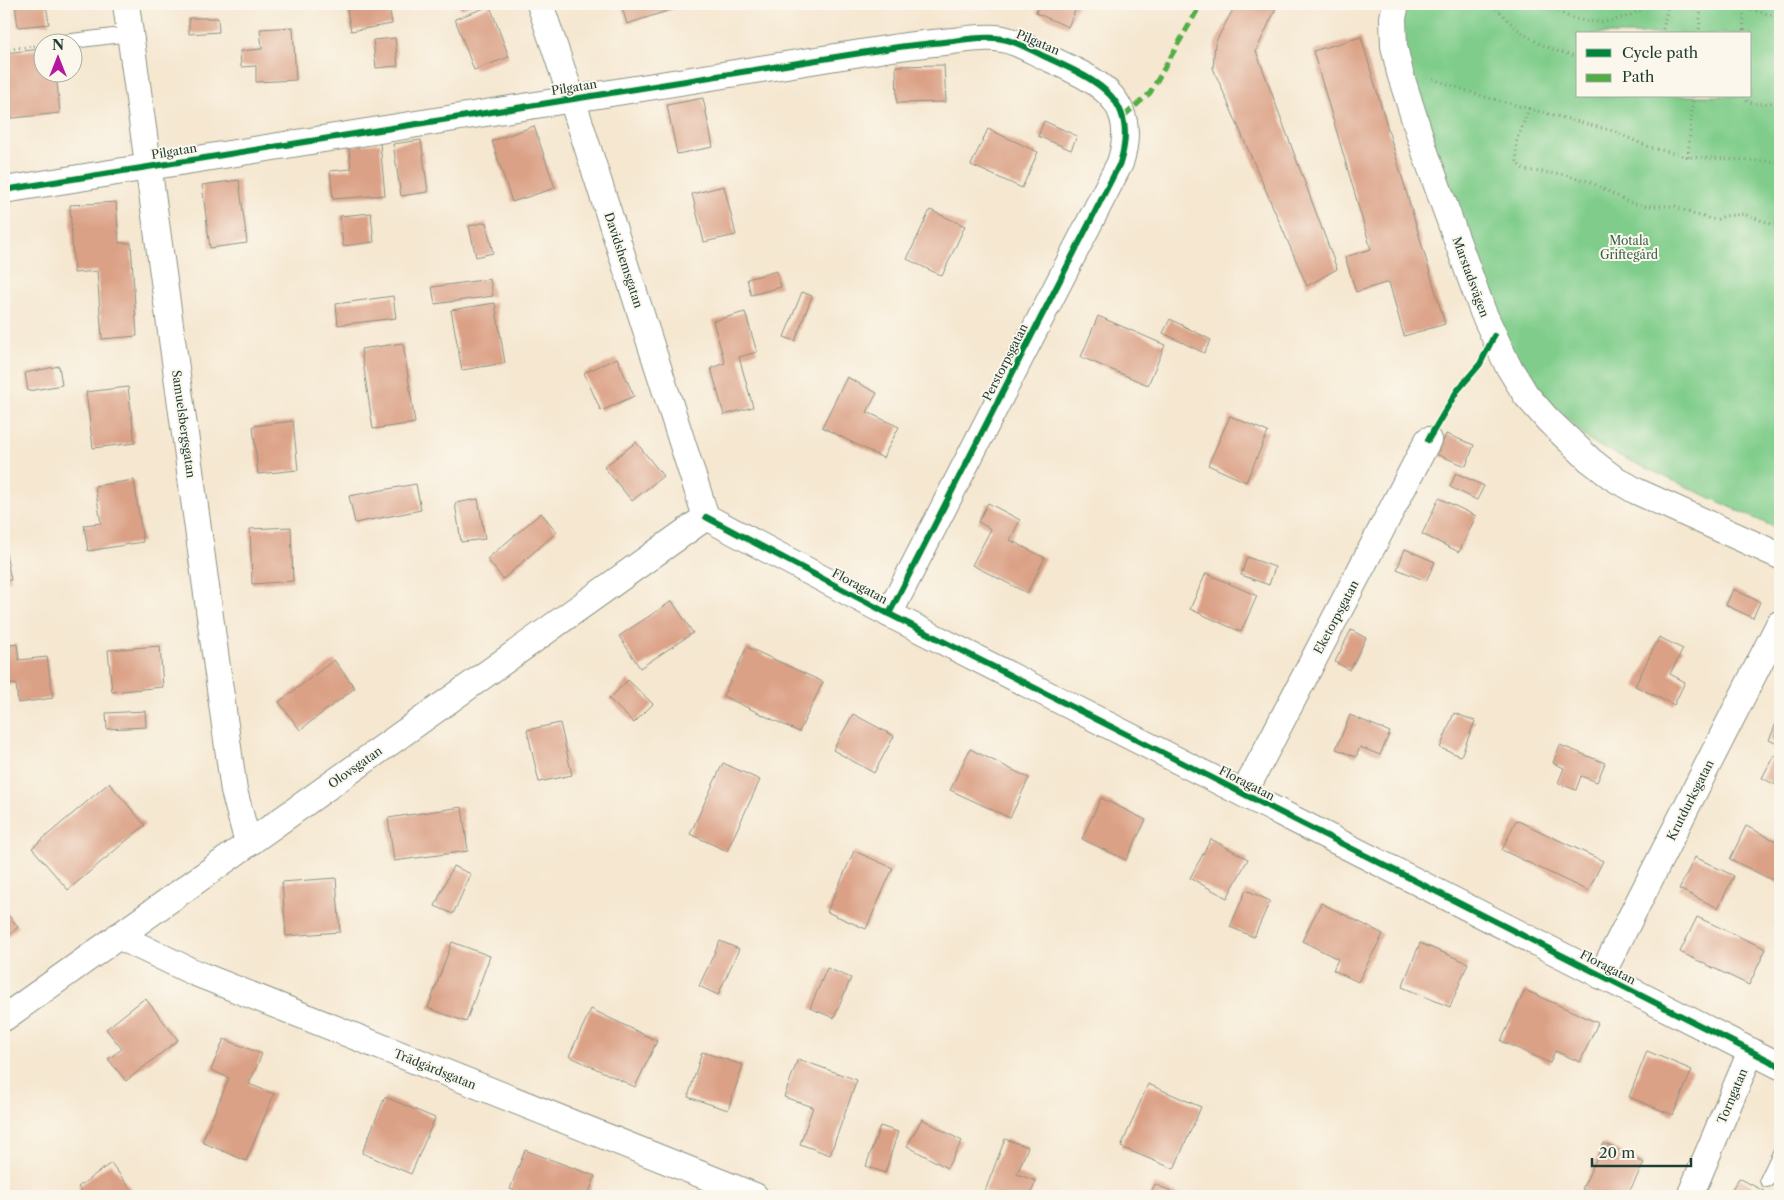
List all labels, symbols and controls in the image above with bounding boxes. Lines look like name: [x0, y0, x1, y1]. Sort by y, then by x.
street label: Pilgatan: [1014, 26, 1062, 58]
north arrow: [32, 32, 82, 82]
legend: [1576, 32, 1752, 98]
text: N: [52, 36, 64, 54]
text: Cycle path: [1622, 43, 1699, 62]
text: Path: [1622, 67, 1655, 86]
street label: Pilgatan: [550, 76, 598, 98]
street label: Pilgatan: [150, 140, 198, 162]
street label: Davidshemsgatan: [601, 210, 647, 310]
park label: Motala Griftegård: [1600, 233, 1659, 262]
street label: Marstadsvägen: [1449, 235, 1493, 320]
street label: Perstorpsgatan: [979, 321, 1031, 403]
street label: Samuelsbergsgatan: [169, 369, 199, 479]
street label: Floragatan: [830, 565, 891, 607]
street label: Eketorpsgatan: [1310, 577, 1362, 656]
street label: Olovsgatan: [325, 743, 385, 791]
street label: Krutdurksgatan: [1663, 757, 1717, 843]
street label: Floragatan: [1217, 763, 1278, 804]
street label: Floragatan: [1578, 947, 1639, 988]
street label: Trädgårdsgatan: [392, 1046, 479, 1093]
street label: Torngatan: [1714, 1066, 1751, 1126]
scale bar: [1592, 1135, 1690, 1167]
text: 20 m: [1599, 1143, 1635, 1162]

